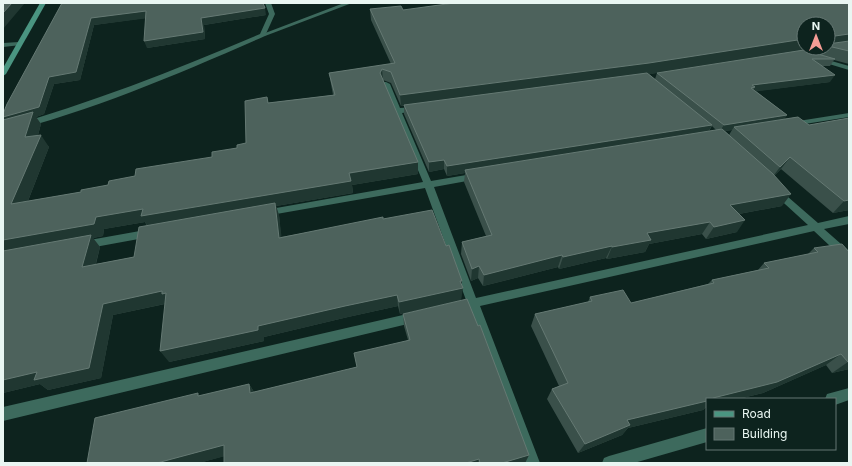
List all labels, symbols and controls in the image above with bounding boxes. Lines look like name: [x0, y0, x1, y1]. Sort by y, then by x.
north arrow: [796, 16, 836, 56]
text: N: [812, 19, 820, 33]
legend: [706, 398, 836, 450]
text: Road: [742, 406, 771, 421]
text: Building: [742, 426, 787, 441]

